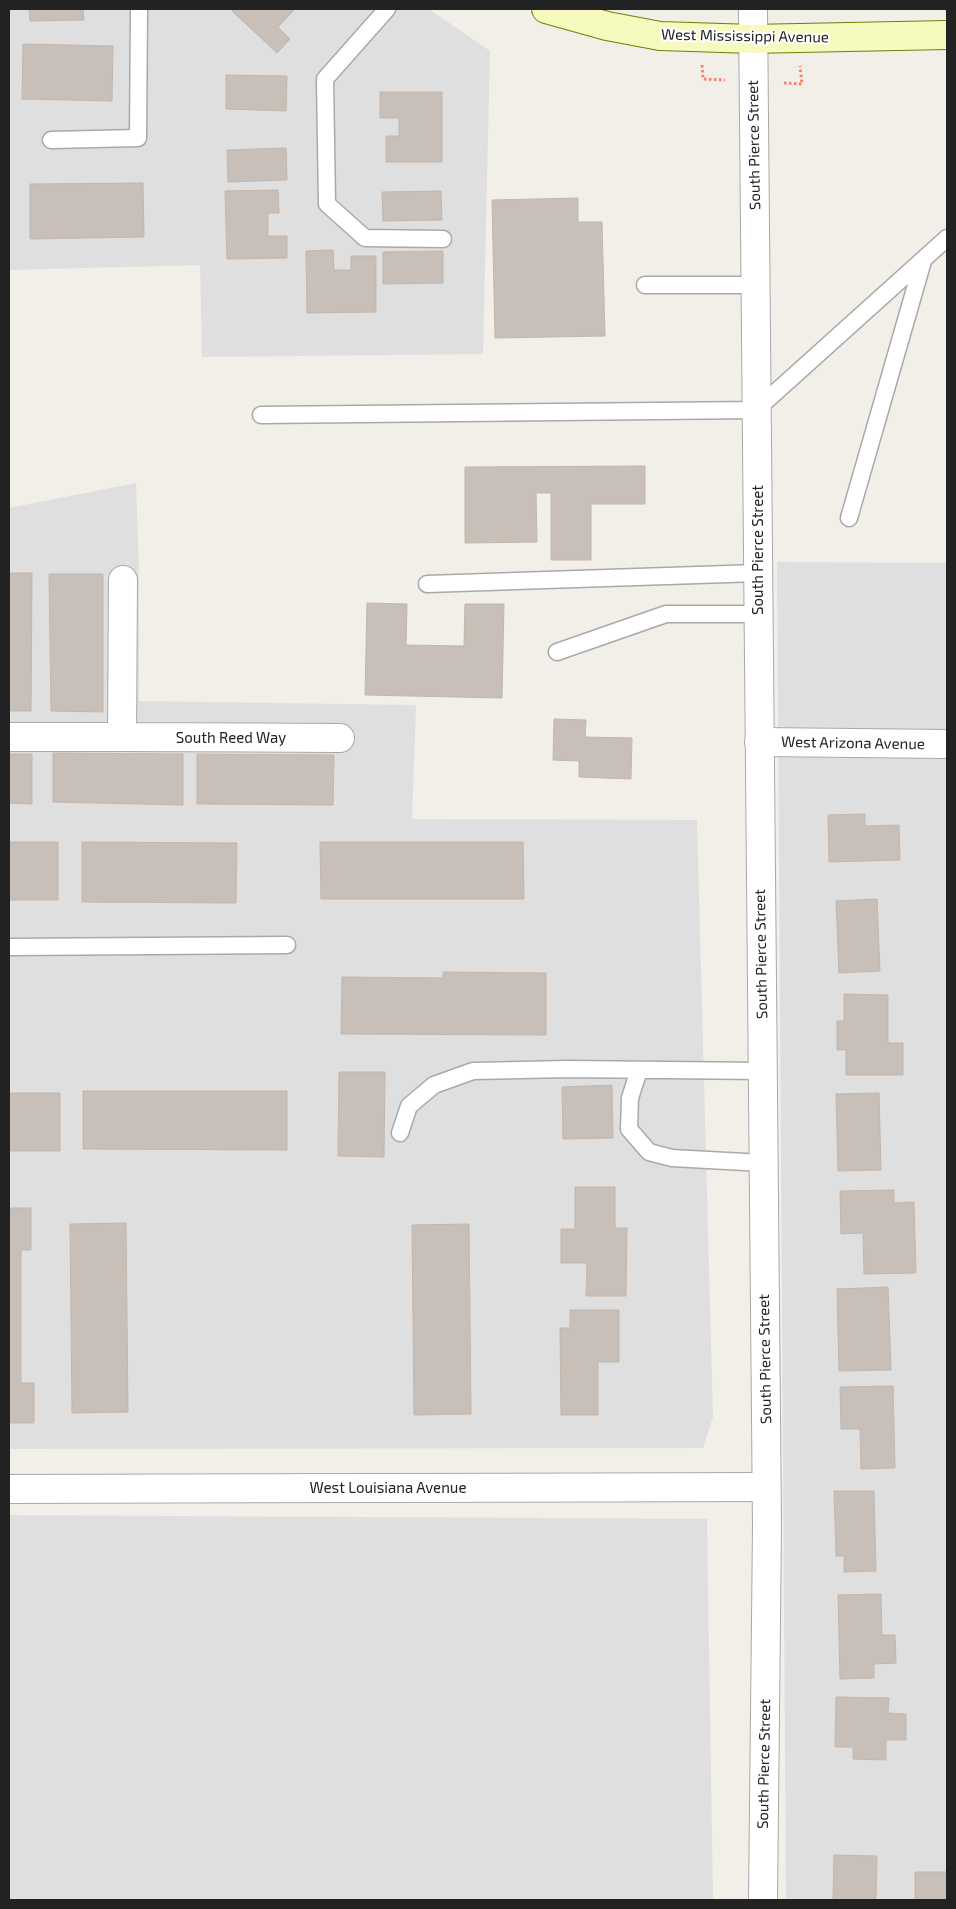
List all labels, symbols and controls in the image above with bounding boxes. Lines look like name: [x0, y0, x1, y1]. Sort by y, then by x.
street label: West Mississippi Avenue: [661, 25, 829, 45]
street label: South Pierce Street: [743, 80, 763, 210]
street label: South Pierce Street: [748, 485, 766, 615]
street label: South Reed Way: [176, 728, 286, 746]
street label: West Arizona Avenue: [781, 732, 925, 752]
street label: South Pierce Street: [750, 889, 770, 1019]
street label: South Pierce Street: [754, 1294, 774, 1424]
street label: West Louisiana Avenue: [310, 1478, 466, 1496]
street label: South Pierce Street: [753, 1699, 773, 1829]

